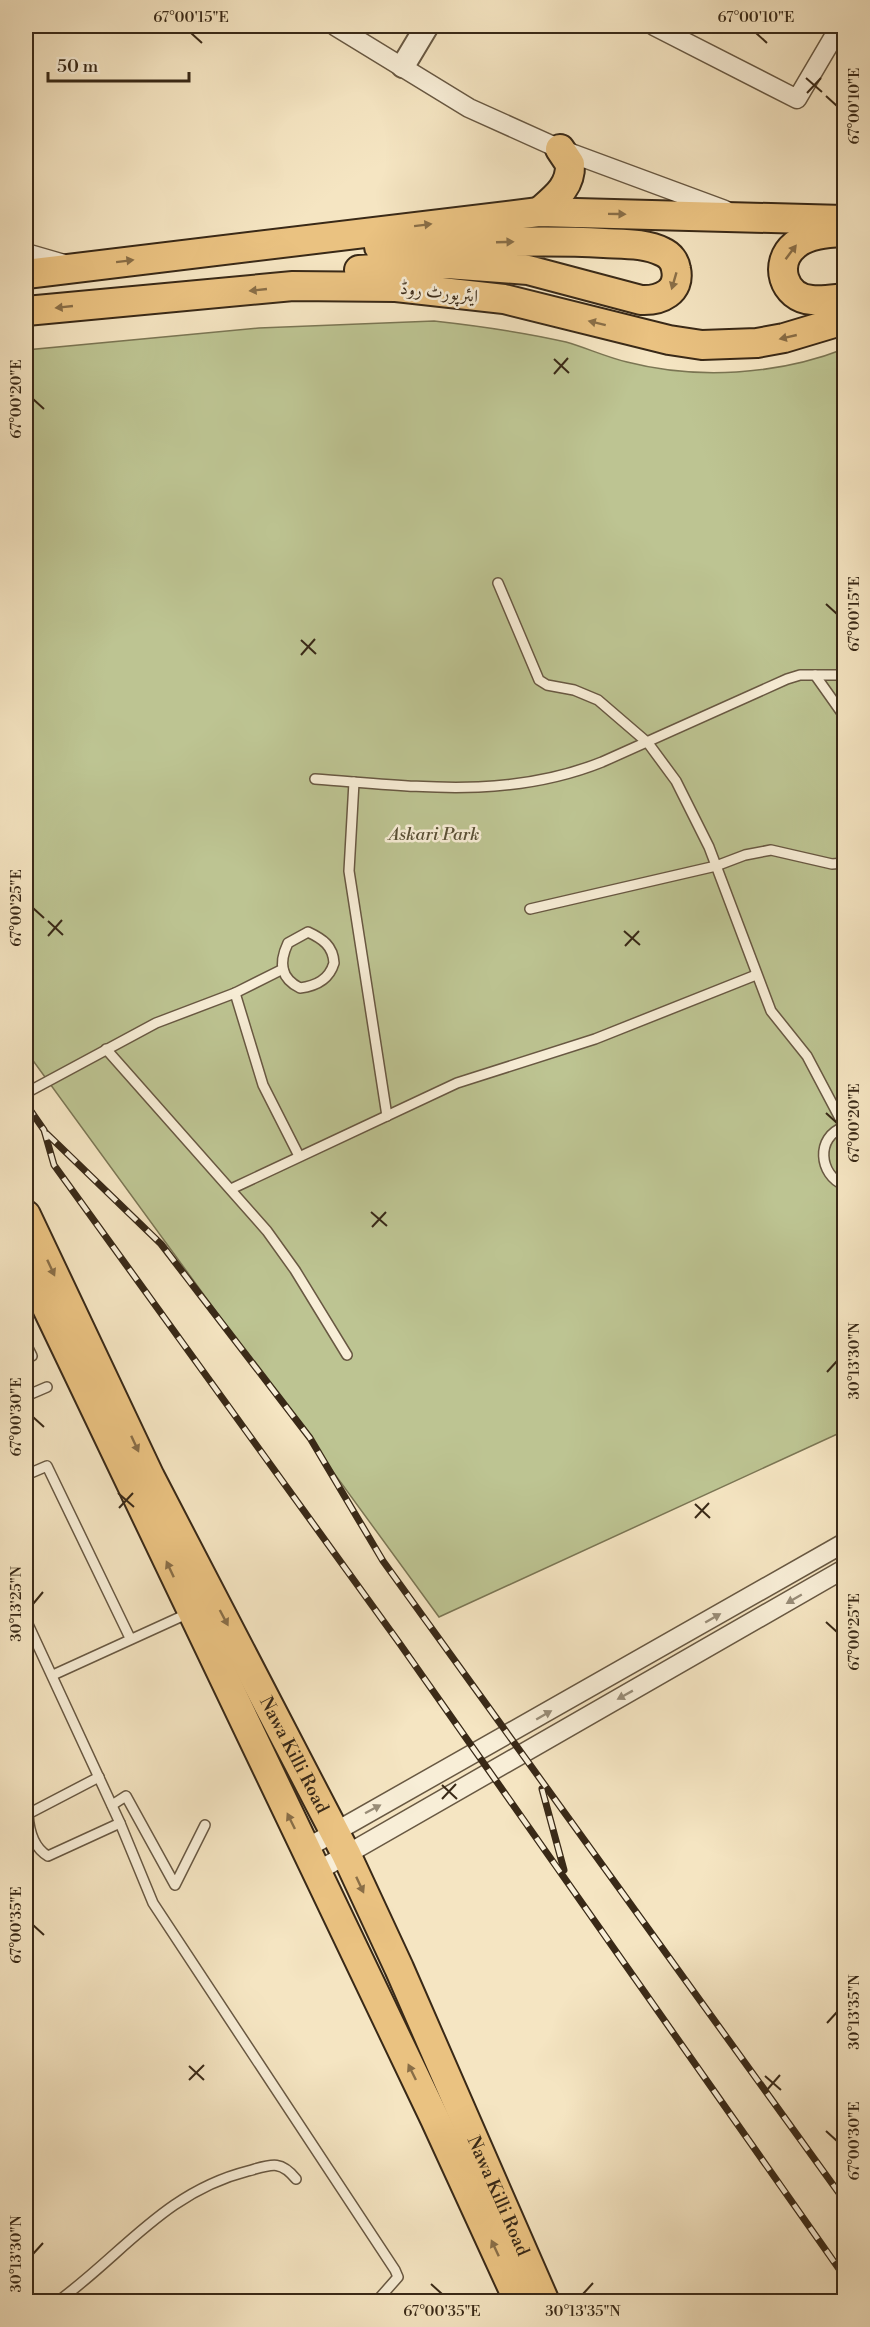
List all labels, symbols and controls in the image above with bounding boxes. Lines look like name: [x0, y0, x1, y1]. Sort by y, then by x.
text: 67°00'15"E: [153, 8, 229, 27]
text: 67°00'10"E: [718, 8, 794, 27]
scale bar: [48, 45, 189, 83]
text: 50 m: [57, 55, 99, 78]
text: 67°00'10"E: [845, 68, 864, 144]
one-way arrow: [608, 209, 627, 219]
one-way arrow: [414, 220, 433, 229]
one-way arrow: [495, 238, 514, 247]
one-way arrow: [785, 244, 797, 260]
one-way arrow: [116, 257, 135, 266]
one-way arrow: [668, 272, 678, 290]
street label: ایئرپورٹ روڈ: [399, 277, 479, 309]
one-way arrow: [249, 285, 268, 294]
one-way arrow: [55, 302, 74, 312]
one-way arrow: [587, 317, 606, 327]
one-way arrow: [779, 332, 798, 342]
text: 67°00'20"E: [7, 359, 26, 439]
text: 67°00'15"E: [845, 576, 864, 652]
park label: Askari Park: [387, 823, 479, 846]
text: 67°00'25"E: [7, 869, 26, 947]
text: 67°00'20"E: [845, 1083, 864, 1163]
one-way arrow: [45, 1259, 55, 1277]
text: 30°13'30"N: [845, 1322, 864, 1400]
text: 67°00'30"E: [7, 1377, 26, 1457]
one-way arrow: [130, 1436, 139, 1453]
one-way arrow: [166, 1560, 175, 1577]
text: 30°13'25"N: [7, 1566, 26, 1642]
one-way arrow: [786, 1593, 802, 1604]
text: 67°00'25"E: [845, 1593, 864, 1671]
one-way arrow: [219, 1609, 228, 1626]
one-way arrow: [705, 1613, 722, 1623]
one-way arrow: [617, 1690, 633, 1701]
street label: Nawa Killi Road: [254, 1693, 334, 1818]
one-way arrow: [536, 1710, 553, 1720]
one-way arrow: [365, 1804, 382, 1814]
one-way arrow: [286, 1812, 295, 1829]
one-way arrow: [356, 1876, 365, 1893]
text: 67°00'35"E: [7, 1886, 26, 1964]
text: 30°13'35"N: [845, 1974, 864, 2050]
one-way arrow: [407, 2063, 417, 2080]
text: 67°00'30"E: [845, 2101, 864, 2181]
street label: Nawa Killi Road: [462, 2132, 535, 2260]
text: 30°13'30"N: [7, 2215, 26, 2293]
one-way arrow: [490, 2240, 499, 2257]
text: 67°00'35"E: [403, 2302, 481, 2321]
text: 30°13'35"N: [545, 2302, 621, 2321]

